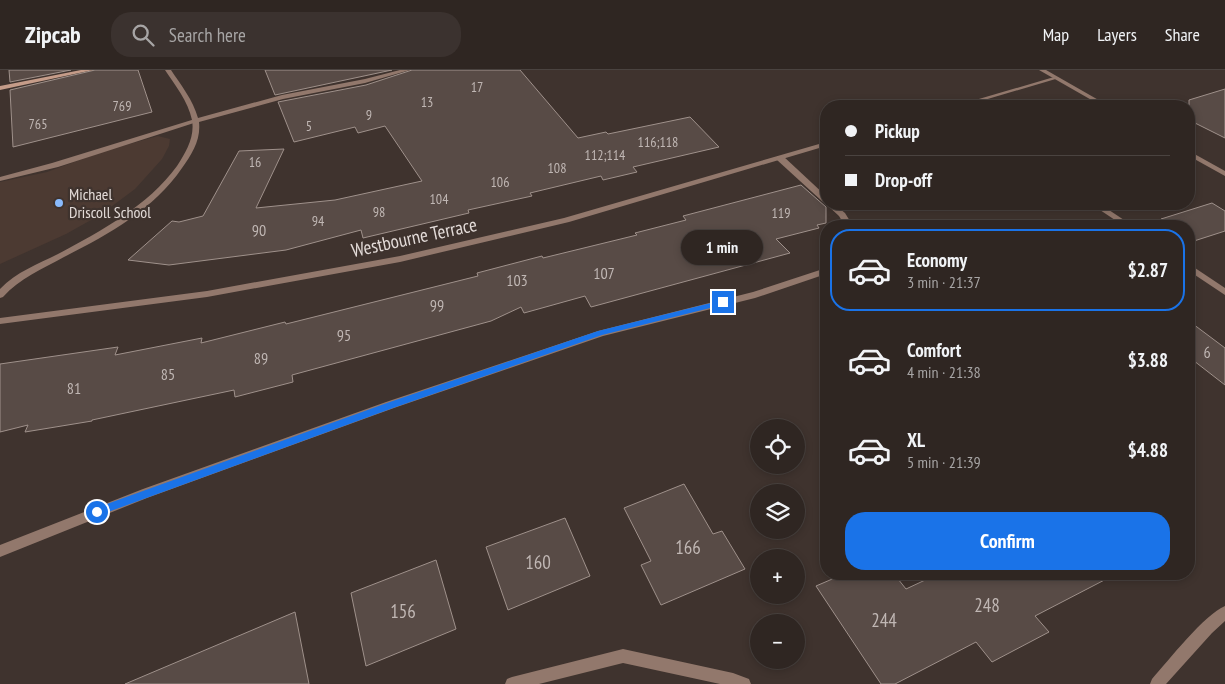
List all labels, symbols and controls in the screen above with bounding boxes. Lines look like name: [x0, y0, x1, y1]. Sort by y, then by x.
search box: [111, 12, 461, 57]
text: Zipcab: [25, 19, 81, 50]
icon: search: [129, 21, 157, 49]
text: Search here: [169, 23, 246, 47]
text: Map: [1043, 23, 1069, 46]
text: Layers: [1097, 23, 1137, 46]
text: Share: [1165, 23, 1200, 46]
house number: 17: [471, 78, 483, 96]
house number: 13: [421, 93, 433, 111]
house number: 769: [113, 97, 131, 115]
house number: 9: [366, 106, 372, 124]
house number: 765: [29, 115, 47, 133]
house number: 5: [306, 117, 312, 135]
text: Pickup: [875, 119, 920, 143]
house number: 116;118: [638, 133, 678, 151]
house number: 112;114: [585, 146, 626, 164]
house number: 16: [249, 153, 261, 171]
house number: 108: [548, 159, 566, 177]
text: Drop-off: [875, 168, 932, 192]
house number: 106: [491, 173, 509, 191]
place label: Michael Driscoll School: [69, 184, 151, 222]
house number: 104: [430, 190, 449, 208]
marker: Michael Driscoll School: [53, 197, 65, 209]
house number: 98: [373, 203, 385, 221]
house number: 119: [772, 204, 790, 222]
house number: 94: [312, 212, 325, 230]
street label: Westbourne Terrace: [349, 212, 479, 262]
house number: 90: [252, 220, 266, 240]
callout: 1 min: [682, 230, 764, 264]
text: 1 min: [706, 237, 738, 257]
icon: car: [847, 248, 892, 293]
text: Economy: [907, 248, 967, 272]
text: $2.87: [1128, 258, 1168, 282]
house number: 107: [593, 263, 615, 283]
house number: 103: [506, 270, 528, 290]
text: 3 min · 21:37: [907, 272, 981, 292]
route end: [712, 291, 734, 313]
house number: 99: [430, 295, 444, 315]
house number: 95: [337, 325, 351, 345]
icon: car: [847, 338, 892, 383]
text: Comfort: [907, 338, 961, 362]
house number: 6: [1203, 342, 1211, 362]
house number: 89: [254, 348, 268, 368]
text: $3.88: [1128, 348, 1168, 372]
text: 4 min · 21:38: [907, 362, 981, 382]
house number: 85: [161, 364, 175, 384]
house number: 81: [67, 378, 81, 398]
map controls: [750, 419, 805, 669]
button: locate: [750, 419, 805, 474]
icon: car: [847, 428, 892, 473]
text: XL: [907, 428, 925, 452]
text: $4.88: [1128, 438, 1168, 462]
text: 5 min · 21:39: [907, 452, 981, 472]
button: layers: [750, 484, 805, 539]
route start: [86, 501, 108, 523]
button: Confirm: [845, 512, 1170, 570]
house number: 166: [675, 535, 701, 559]
button: +: [750, 549, 805, 604]
house number: 160: [525, 550, 551, 574]
house number: 248: [974, 593, 1000, 617]
house number: 156: [390, 599, 416, 623]
house number: 244: [871, 608, 897, 632]
button: −: [750, 614, 805, 669]

